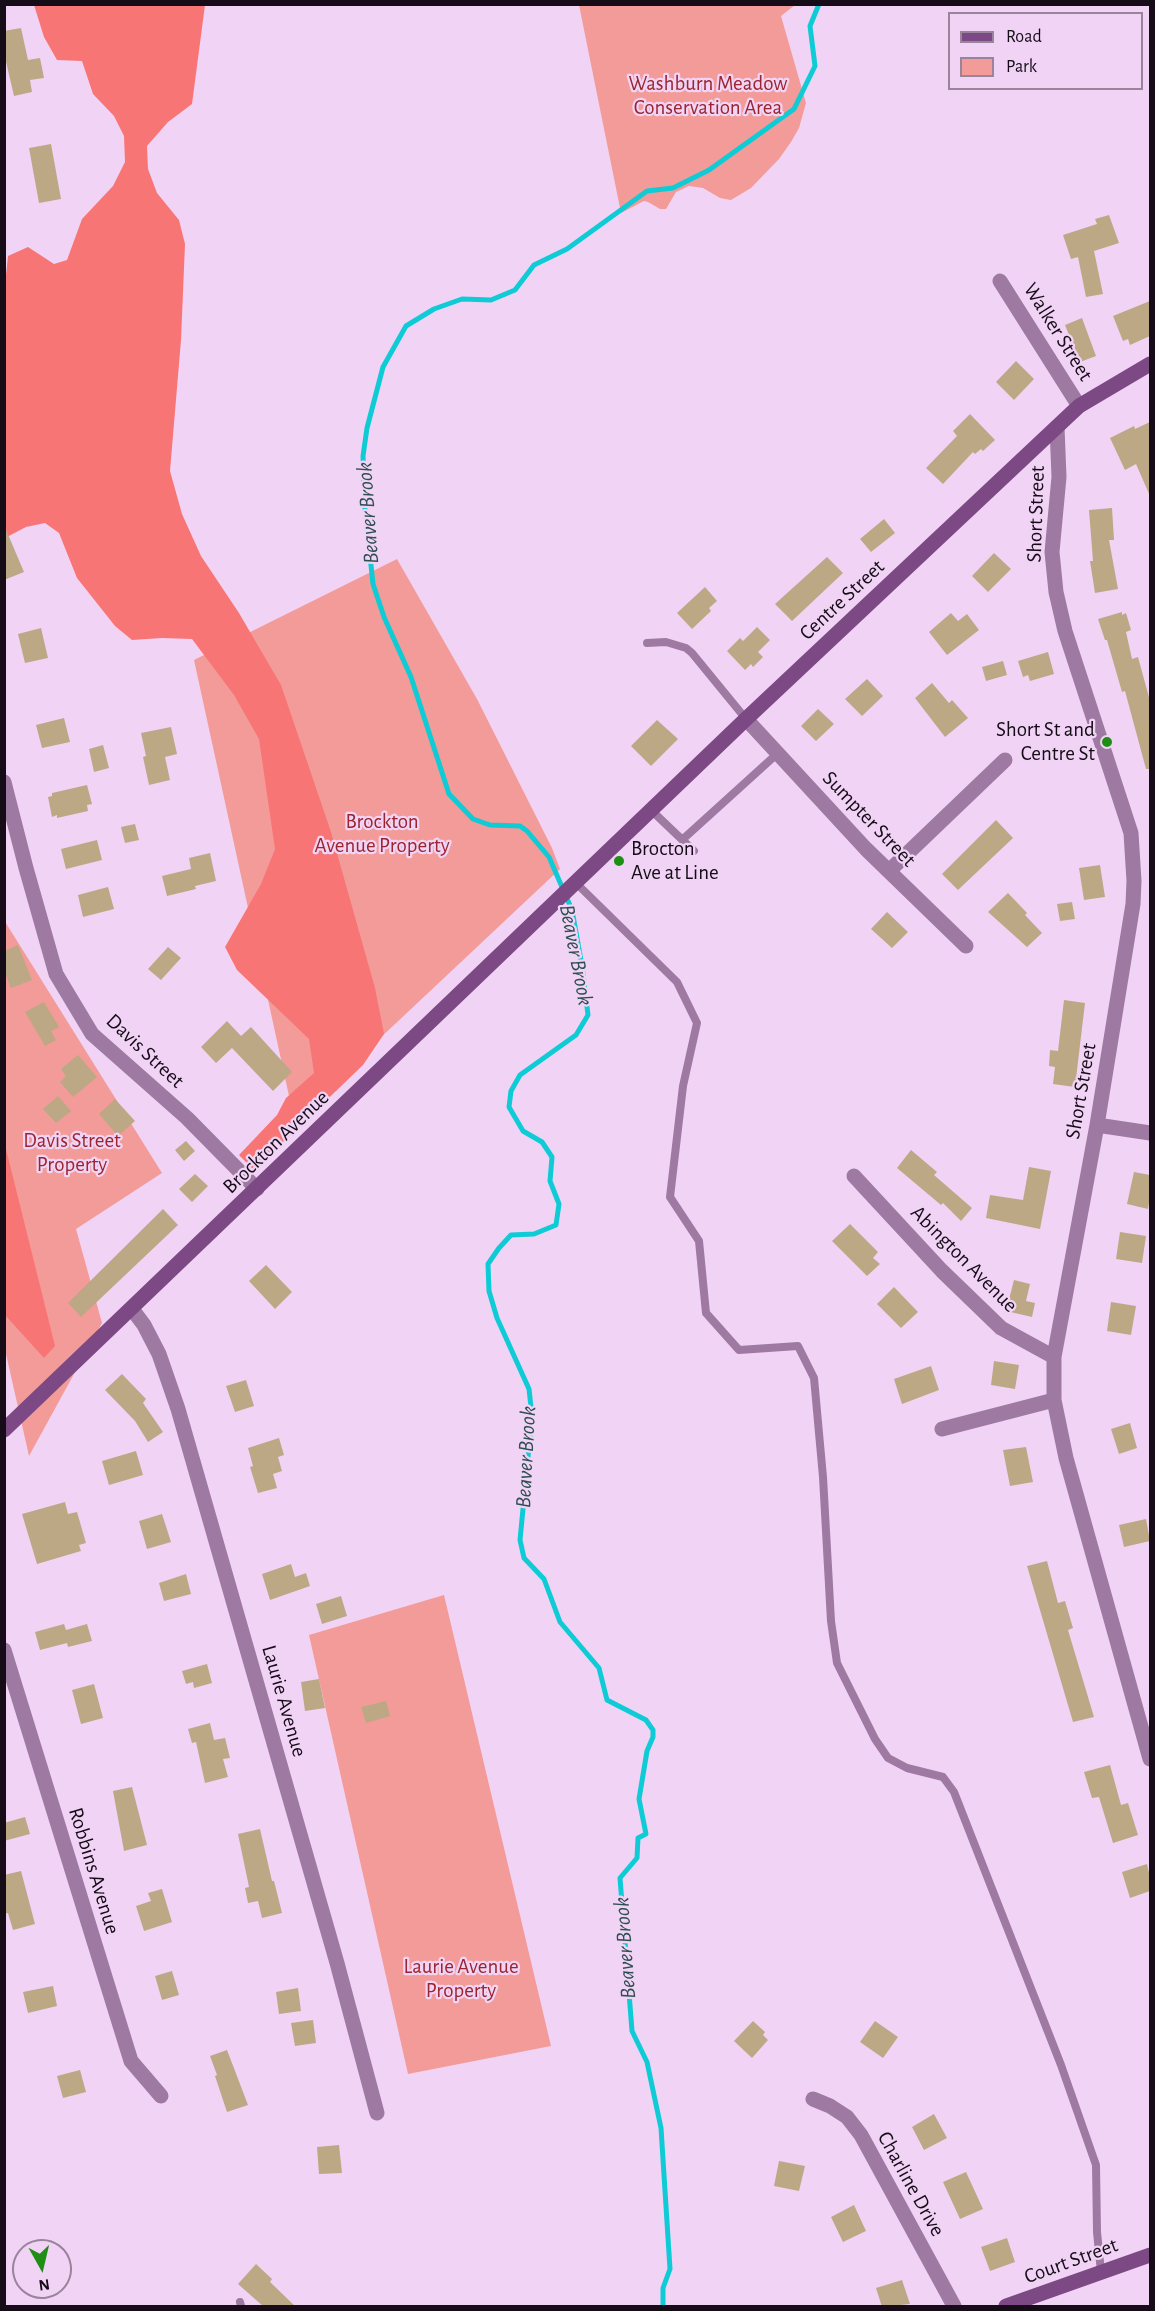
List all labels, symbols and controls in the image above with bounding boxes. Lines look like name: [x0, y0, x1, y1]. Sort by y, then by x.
legend: [948, 12, 1143, 90]
text: Road: [1006, 28, 1042, 46]
text: Park: [1006, 58, 1037, 76]
park label: Washburn Meadow Conservation Area: [629, 71, 787, 121]
street label: Walker Street: [1018, 278, 1098, 386]
water label: Beaver Brook: [351, 461, 385, 565]
street label: Short Street: [1022, 465, 1050, 563]
street label: Centre Street: [794, 554, 890, 646]
place label: Short St and Centre St: [996, 717, 1095, 767]
marker: Short St and Centre St: [1100, 735, 1114, 749]
street label: Sumpter Street: [817, 766, 921, 872]
park label: Brockton Avenue Property: [314, 809, 450, 859]
place label: Brocton Ave at Line: [631, 836, 719, 886]
marker: Brocton Ave at Line: [612, 854, 626, 868]
water label: Beaver Brook: [553, 902, 599, 1008]
street label: Davis Street: [101, 1008, 189, 1094]
street label: Short Street: [1060, 1041, 1102, 1141]
street label: Brockton Avenue: [218, 1085, 334, 1199]
park label: Davis Street Property: [23, 1128, 121, 1178]
street label: Abington Avenue: [905, 1200, 1023, 1318]
water label: Beaver Brook: [510, 1405, 542, 1509]
street label: Laurie Avenue: [256, 1642, 312, 1760]
street label: Robbins Avenue: [63, 1805, 125, 1937]
water label: Beaver Brook: [608, 1896, 642, 2000]
park label: Laurie Avenue Property: [403, 1954, 519, 2004]
street label: Charline Drive: [872, 2127, 950, 2241]
street label: Court Street: [1021, 2232, 1121, 2290]
north arrow: [12, 2239, 72, 2299]
text: N: [38, 2276, 51, 2294]

